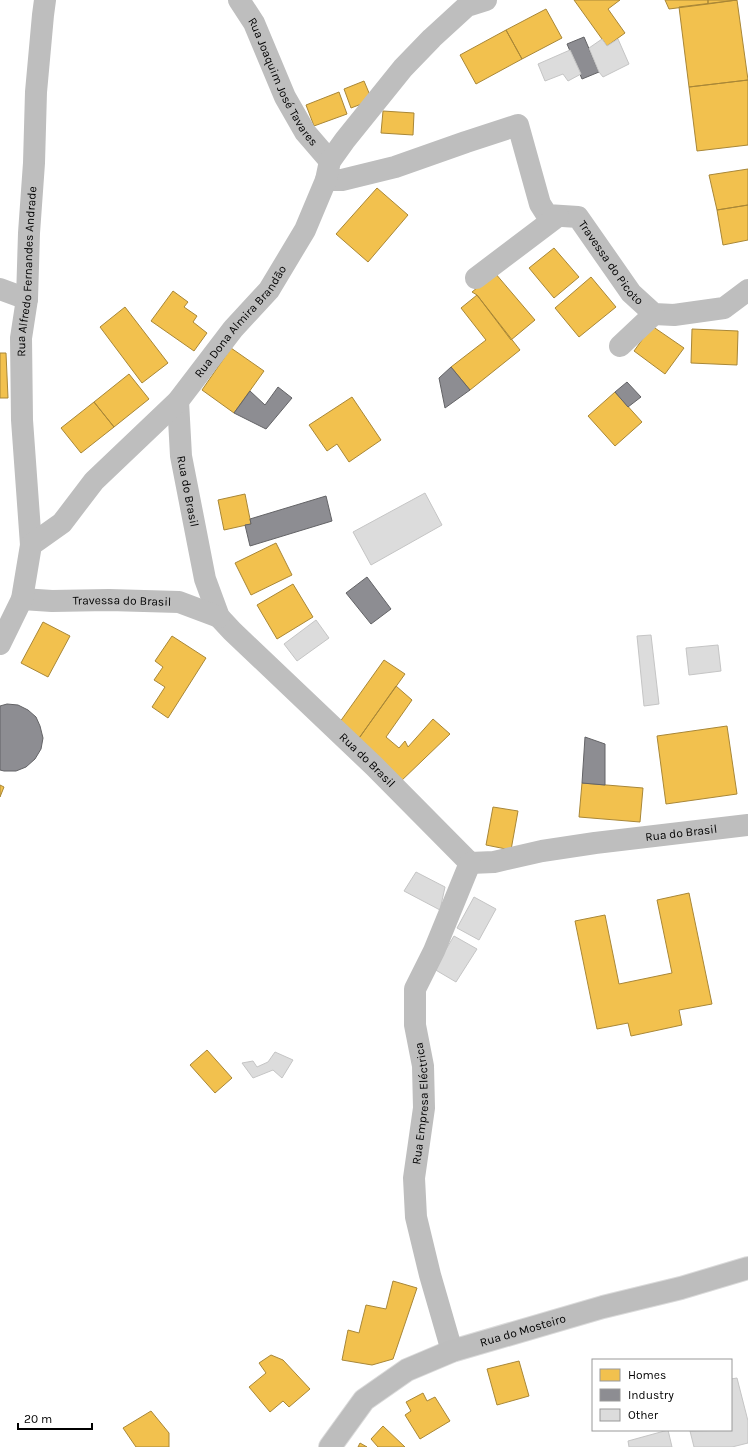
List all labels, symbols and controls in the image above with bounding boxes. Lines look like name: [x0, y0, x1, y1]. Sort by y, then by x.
street label: Rua Joaquim José Tavares: [245, 15, 321, 149]
street label: Rua Alfredo Fernandes Andrade: [14, 186, 39, 357]
street label: Travessa do Picoto: [576, 218, 646, 308]
street label: Rua Dona Almira Brandão: [191, 263, 289, 380]
street label: Rua do Brasil: [174, 454, 202, 528]
street label: Travessa do Brasil: [72, 593, 171, 609]
street label: Rua do Brasil: [336, 730, 398, 790]
street label: Rua do Brasil: [644, 822, 718, 844]
street label: Rua Empresa Eléctrica: [409, 1041, 431, 1166]
street label: Rua do Mosteiro: [478, 1311, 567, 1350]
legend: [592, 1359, 732, 1431]
text: Homes: [628, 1368, 666, 1382]
text: Industry: [628, 1388, 674, 1402]
scale bar: [18, 1405, 92, 1431]
text: Other: [628, 1408, 659, 1422]
text: 20 m: [24, 1412, 52, 1426]

